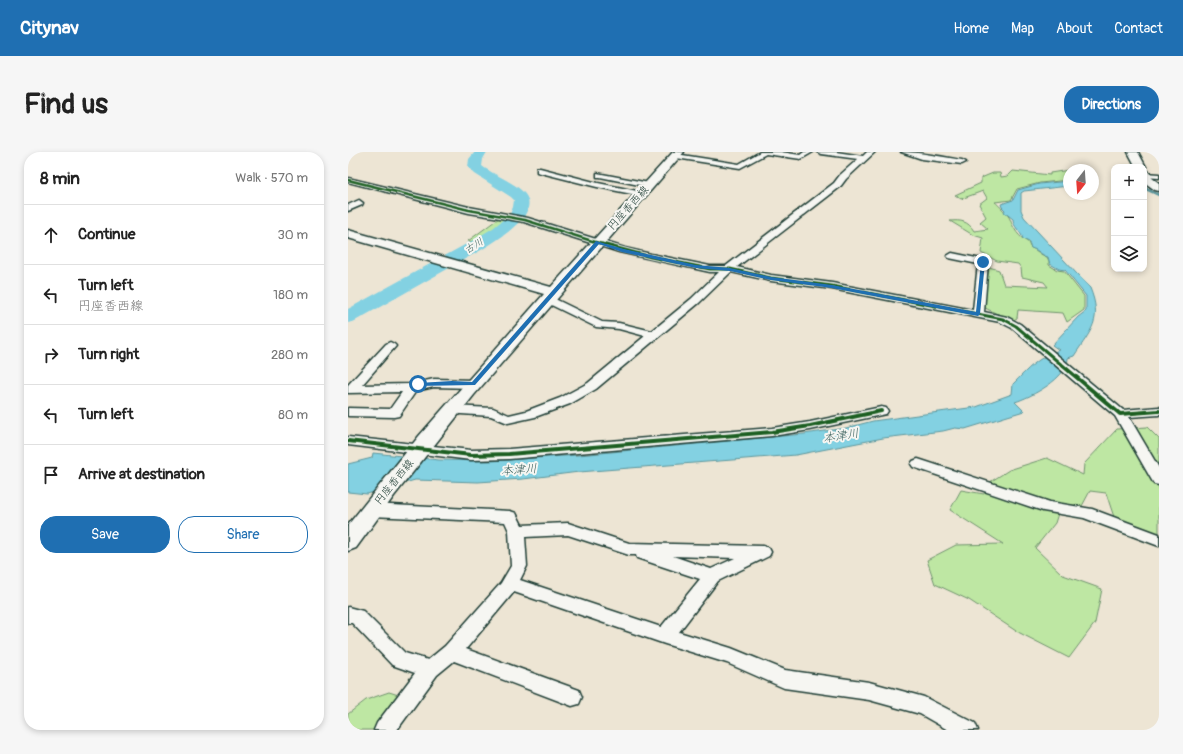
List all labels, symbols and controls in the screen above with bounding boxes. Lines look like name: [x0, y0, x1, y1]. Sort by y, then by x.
text: Citynav: [20, 16, 79, 40]
text: Home: [954, 20, 989, 37]
text: Map: [1011, 20, 1034, 37]
text: About: [1056, 20, 1092, 37]
text: Contact: [1114, 20, 1163, 37]
button: Directions: [1064, 86, 1159, 123]
text: Find us: [24, 87, 108, 122]
north arrow: [1063, 164, 1099, 200]
map controls: [1111, 164, 1147, 272]
button: +: [1111, 164, 1147, 200]
text: 8 min: [40, 168, 80, 189]
text: Walk · 570 m: [235, 170, 308, 186]
street label: 円座香西線: [605, 183, 651, 233]
button: −: [1111, 200, 1147, 236]
icon: ahead: [40, 224, 62, 246]
text: Continue: [78, 225, 136, 244]
text: 30 m: [278, 227, 308, 243]
water label: 古川: [462, 236, 486, 256]
button: layers: [1111, 236, 1147, 272]
route end: [974, 253, 992, 271]
text: Turn left: [78, 276, 134, 295]
icon: left: [40, 284, 62, 306]
text: 180 m: [273, 287, 308, 303]
text: 円座香西線: [78, 298, 143, 314]
icon: right: [40, 344, 62, 366]
text: Turn right: [78, 345, 139, 364]
text: 280 m: [271, 347, 308, 363]
route start: [409, 375, 427, 393]
icon: left: [40, 404, 62, 426]
text: Turn left: [78, 405, 134, 424]
text: 80 m: [278, 407, 308, 423]
water label: 本津川: [822, 426, 860, 446]
street label: 円座香西線: [372, 457, 416, 507]
water label: 本津川: [501, 461, 537, 479]
icon: arrive: [40, 464, 62, 486]
text: Arrive at destination: [78, 465, 205, 484]
button: Save: [40, 516, 170, 553]
button: Share: [178, 516, 308, 553]

